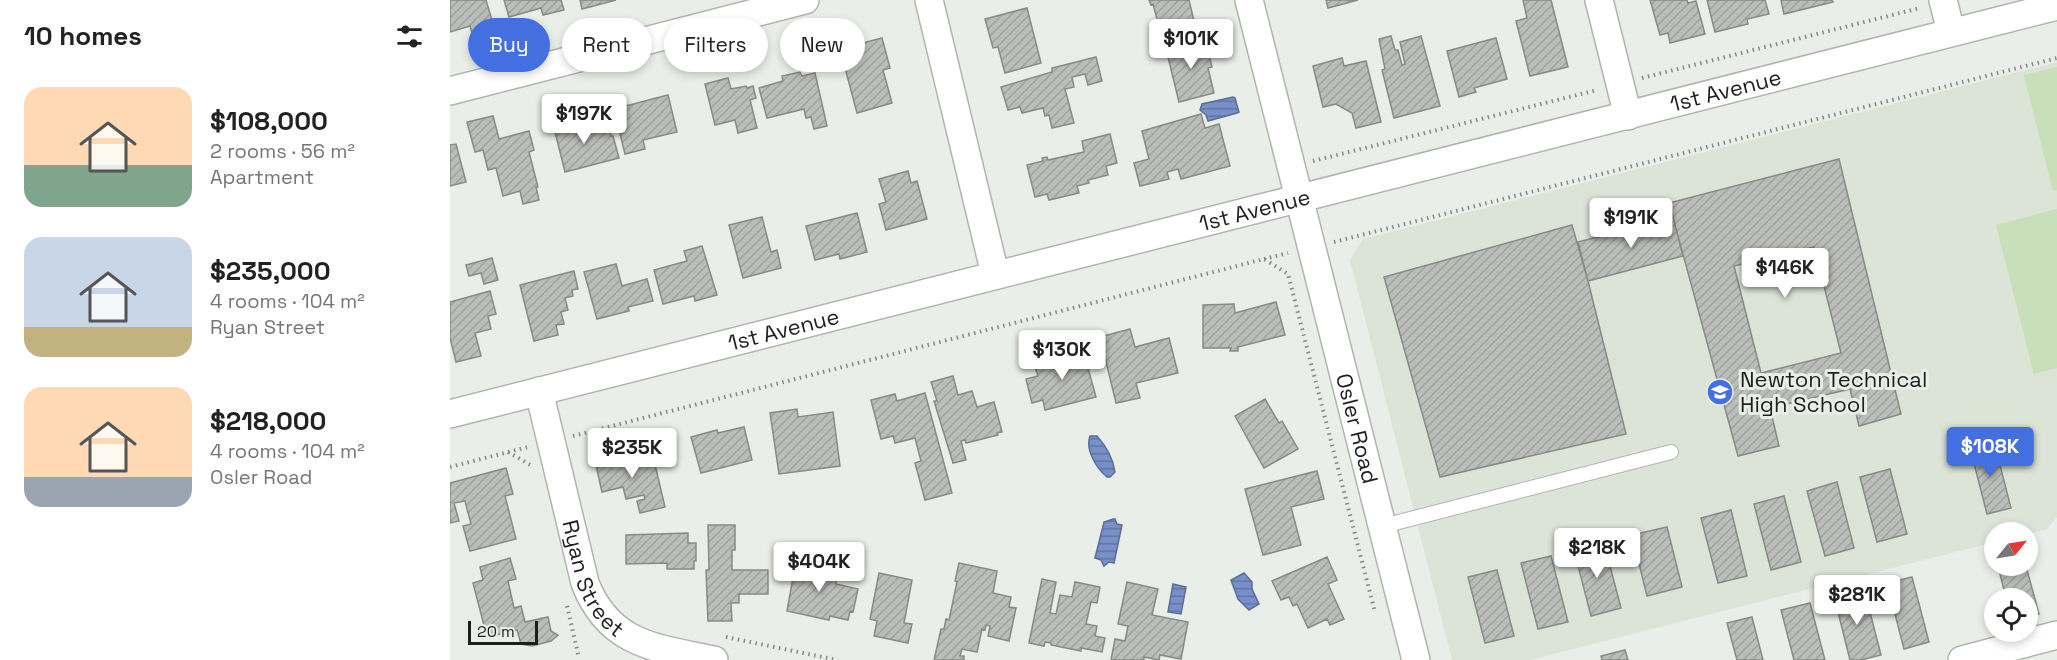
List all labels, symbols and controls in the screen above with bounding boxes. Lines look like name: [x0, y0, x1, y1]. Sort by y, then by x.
chip: Buy: [468, 18, 550, 72]
chip: Rent: [562, 18, 652, 72]
chip: Filters: [664, 18, 768, 72]
chip: New: [780, 18, 865, 72]
text: 10 homes: [24, 19, 142, 53]
pin: $101K: [1149, 19, 1233, 70]
icon: filters: [393, 20, 426, 53]
text: $101K: [1163, 25, 1219, 51]
street label: 1st Avenue: [1667, 63, 1784, 118]
pin: $197K: [542, 94, 626, 145]
text: $197K: [556, 100, 612, 126]
text: $108,000: [210, 104, 328, 138]
icon: home: [72, 111, 144, 183]
text: 2 rooms · 56 m²: [210, 138, 355, 164]
text: Apartment: [210, 164, 314, 190]
street label: 1st Avenue: [1196, 182, 1313, 237]
pin: $191K: [1589, 198, 1673, 249]
text: $191K: [1603, 204, 1659, 230]
pin: $146K: [1743, 248, 1827, 299]
text: $235,000: [210, 254, 330, 288]
text: $146K: [1756, 254, 1814, 280]
icon: home: [72, 261, 144, 333]
text: 4 rooms · 104 m²: [210, 288, 365, 314]
street label: 1st Avenue: [725, 302, 842, 357]
text: Ryan Street: [210, 314, 325, 340]
pin: $130K: [1020, 330, 1104, 381]
text: $130K: [1033, 336, 1091, 362]
place label: Newton Technical High School: [1740, 365, 1927, 418]
street label: Osler Road: [1330, 370, 1385, 487]
school or university icon: Newton Technical High School: [1705, 377, 1735, 407]
text: $218,000: [210, 404, 326, 438]
icon: home: [72, 411, 144, 483]
pin: $108K: [1948, 427, 2032, 478]
pin: $235K: [590, 428, 674, 479]
text: $108K: [1961, 433, 2019, 459]
text: $235K: [602, 434, 662, 460]
text: 4 rooms · 104 m²: [210, 438, 365, 464]
text: Osler Road: [210, 464, 312, 490]
street label: Ryan Street: [556, 517, 630, 643]
north arrow: [1984, 522, 2038, 576]
map controls: [1984, 522, 2038, 642]
pin: $218K: [1555, 528, 1639, 579]
text: $218K: [1568, 534, 1626, 560]
pin: $404K: [777, 542, 861, 593]
text: $404K: [787, 548, 851, 574]
pin: $281K: [1815, 575, 1899, 626]
text: $281K: [1828, 581, 1886, 607]
button: locate: [1984, 588, 2038, 642]
scale bar: [468, 618, 538, 646]
text: 20 m: [477, 621, 515, 642]

